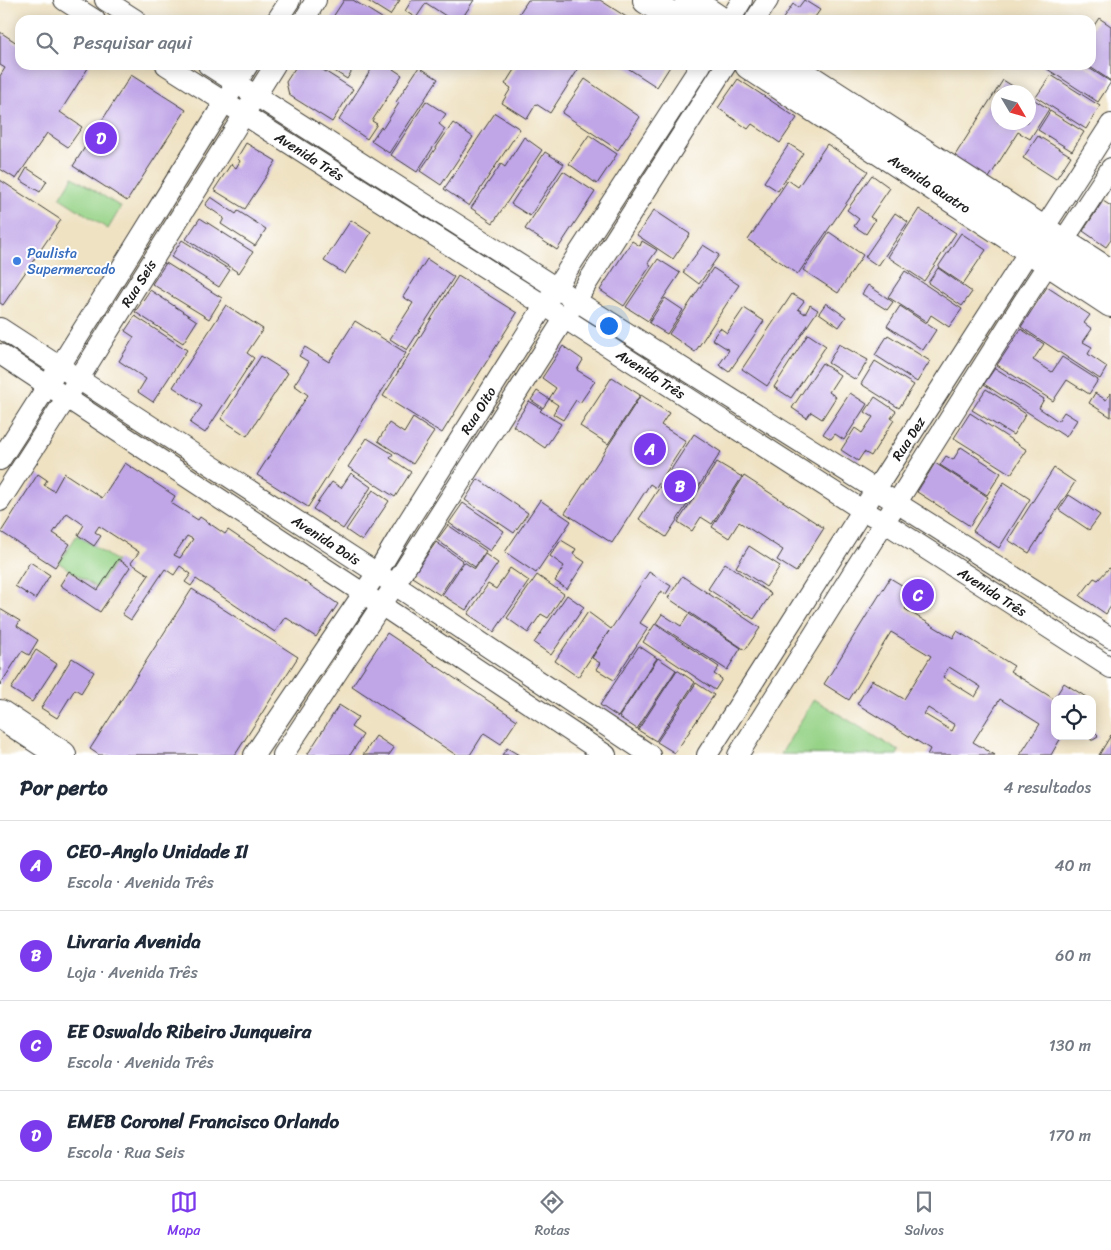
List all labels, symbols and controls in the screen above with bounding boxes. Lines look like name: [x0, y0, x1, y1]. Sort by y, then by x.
search box: [15, 15, 1096, 70]
text: Pesquisar aqui: [73, 26, 192, 59]
icon: search: [33, 29, 61, 57]
north arrow: [991, 85, 1036, 130]
pin: D: [85, 119, 117, 157]
street label: Avenida Três: [269, 125, 349, 188]
street label: Avenida Quatro: [882, 147, 976, 221]
place label: Paulista Supermercado: [27, 241, 115, 282]
street label: Rua Seis: [114, 254, 164, 312]
marker: Paulista Supermercado: [11, 255, 23, 267]
your location: [596, 313, 622, 339]
street label: Avenida Três: [610, 342, 691, 406]
street label: Rua Oito: [454, 382, 503, 440]
street label: Rua Dez: [885, 412, 933, 466]
pin: A: [634, 430, 666, 468]
pin: B: [664, 467, 696, 505]
street label: Avenida Dois: [285, 508, 366, 572]
street label: Avenida Três: [952, 560, 1032, 624]
pin: C: [902, 576, 934, 614]
map controls: [1051, 695, 1096, 740]
button: locate: [1051, 695, 1096, 740]
text: Por perto: [20, 769, 108, 807]
text: 4 resultados: [1003, 773, 1091, 802]
text: CEO-Anglo Unidade II: [67, 835, 248, 868]
text: A: [31, 851, 41, 880]
text: 40 m: [1054, 851, 1091, 880]
text: Escola · Avenida Três: [67, 868, 214, 897]
text: Livraria Avenida: [67, 925, 201, 958]
text: B: [31, 941, 41, 970]
text: 60 m: [1055, 941, 1091, 970]
text: Loja · Avenida Três: [67, 958, 198, 987]
text: EE Oswaldo Ribeiro Junqueira: [67, 1015, 311, 1048]
text: C: [31, 1031, 41, 1060]
text: 130 m: [1049, 1031, 1091, 1060]
text: Escola · Avenida Três: [67, 1048, 214, 1077]
text: EMEB Coronel Francisco Orlando: [67, 1105, 339, 1138]
text: D: [31, 1121, 41, 1150]
text: 170 m: [1048, 1121, 1091, 1150]
text: Escola · Rua Seis: [67, 1138, 185, 1167]
tab: Mapa: [167, 1188, 200, 1243]
tab: Rotas: [535, 1188, 570, 1243]
tab: Salvos: [905, 1188, 944, 1243]

